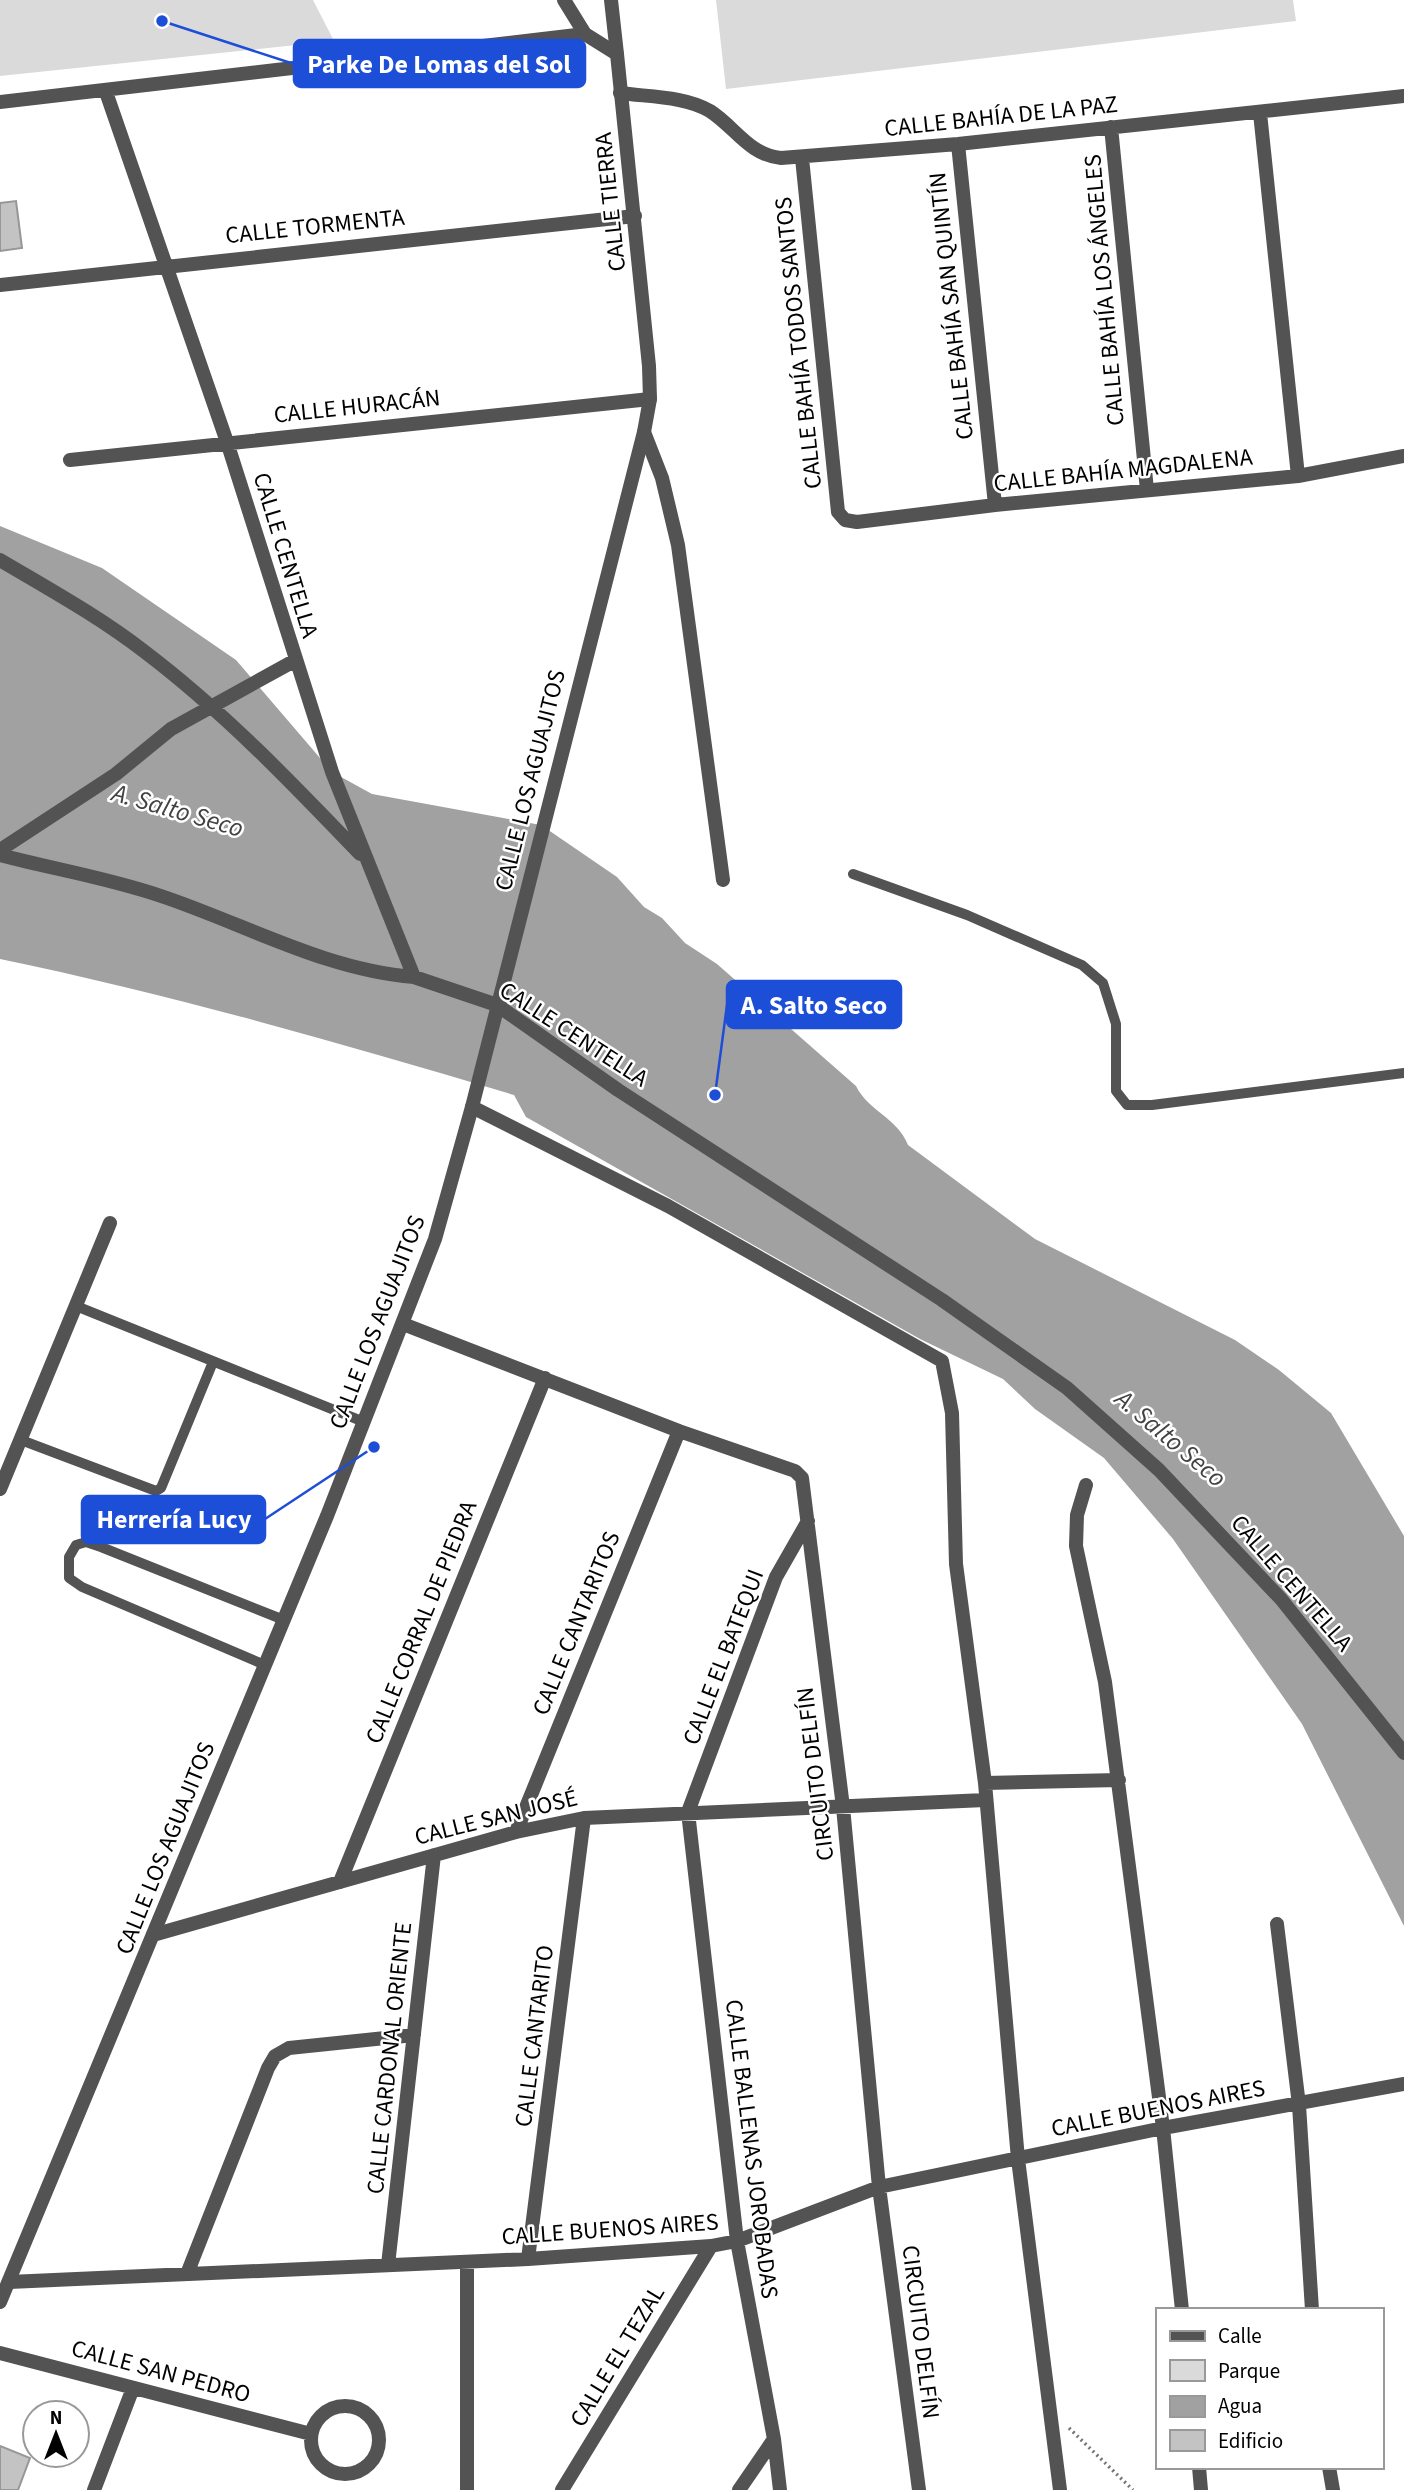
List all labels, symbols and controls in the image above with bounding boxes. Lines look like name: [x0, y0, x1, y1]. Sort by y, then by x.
callout: Parke De Lomas del Sol: [294, 40, 585, 87]
text: Parke De Lomas del Sol: [307, 46, 571, 83]
street label: CALLE BAHÍA DE LA PAZ: [883, 87, 1119, 146]
street label: CALLE TIERRA: [586, 131, 635, 273]
street label: CALLE BAHÍA LOS ÁNGELES: [1075, 153, 1134, 427]
street label: CALLE BAHÍA SAN QUINTÍN: [920, 171, 983, 441]
street label: CALLE BAHÍA TODOS SANTOS: [766, 195, 831, 491]
street label: CALLE TORMENTA: [224, 200, 406, 253]
street label: CALLE HURACÁN: [272, 380, 442, 433]
street label: CALLE BAHÍA MAGDALENA: [992, 440, 1254, 501]
street label: CALLE CENTELLA: [244, 468, 327, 642]
street label: CALLE LOS AGUAJITOS: [486, 666, 575, 894]
water label: A. Salto Seco: [106, 774, 248, 847]
street label: CALLE CENTELLA: [492, 973, 655, 1096]
callout: A. Salto Seco: [727, 981, 901, 1028]
text: A. Salto Seco: [740, 987, 887, 1024]
street label: CALLE LOS AGUAJITOS: [321, 1210, 434, 1434]
water label: A. Salto Seco: [1106, 1380, 1234, 1496]
street label: CALLE CORRAL DE PIEDRA: [357, 1495, 486, 1749]
callout: Herrería Lucy: [82, 1496, 265, 1543]
text: Herrería Lucy: [96, 1501, 252, 1538]
street label: CALLE CENTELLA: [1222, 1507, 1361, 1659]
street label: CALLE CANTARITOS: [524, 1526, 629, 1720]
street label: CALLE EL BATEQUI: [674, 1564, 773, 1750]
street label: CIRCUITO DELFÍN: [787, 1685, 844, 1863]
street label: CALLE LOS AGUAJITOS: [107, 1737, 224, 1960]
street label: CALLE SAN JOSÉ: [411, 1780, 581, 1855]
street label: CALLE CARDONAL ORIENTE: [358, 1920, 421, 2196]
street label: CALLE CANTARITO: [506, 1943, 563, 2129]
street label: CALLE BALLENAS JOROBADAS: [716, 1997, 787, 2301]
street label: CALLE BUENOS AIRES: [1048, 2071, 1268, 2146]
street label: CALLE BUENOS AIRES: [500, 2204, 720, 2255]
street label: CIRCUITO DELFÍN: [892, 2243, 949, 2421]
street label: CALLE EL TEZAL: [561, 2279, 674, 2434]
legend: [1156, 2308, 1383, 2469]
text: Calle: [1218, 2321, 1262, 2351]
street label: CALLE SAN PEDRO: [67, 2331, 254, 2412]
text: Parque: [1218, 2356, 1280, 2386]
text: Agua: [1218, 2391, 1262, 2421]
north arrow: [21, 2399, 91, 2469]
text: N: [50, 2405, 62, 2432]
text: Edificio: [1218, 2426, 1283, 2456]

